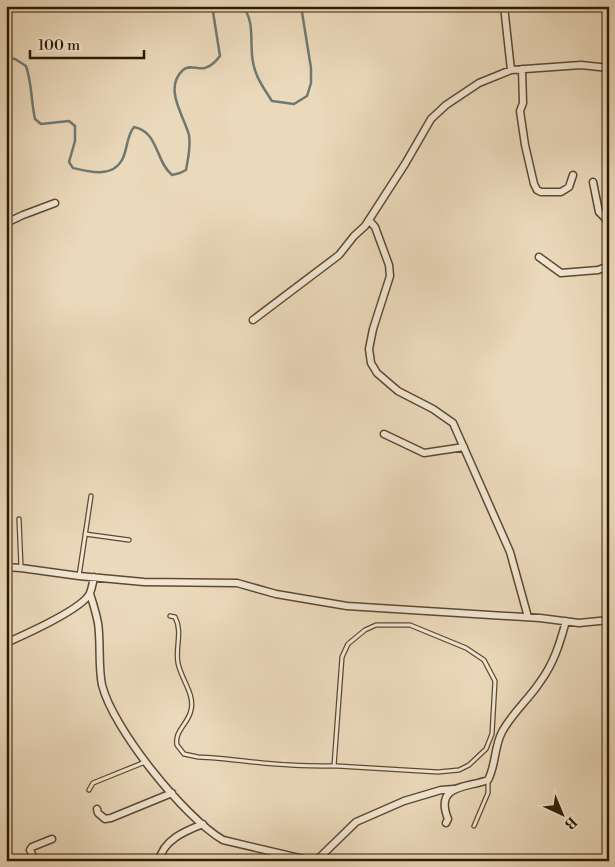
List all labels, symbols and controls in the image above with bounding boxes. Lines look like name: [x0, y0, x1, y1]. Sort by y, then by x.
scale bar: [30, 28, 144, 60]
text: 100 m: [38, 36, 80, 55]
north arrow: [538, 790, 588, 840]
text: B: [560, 813, 580, 833]

